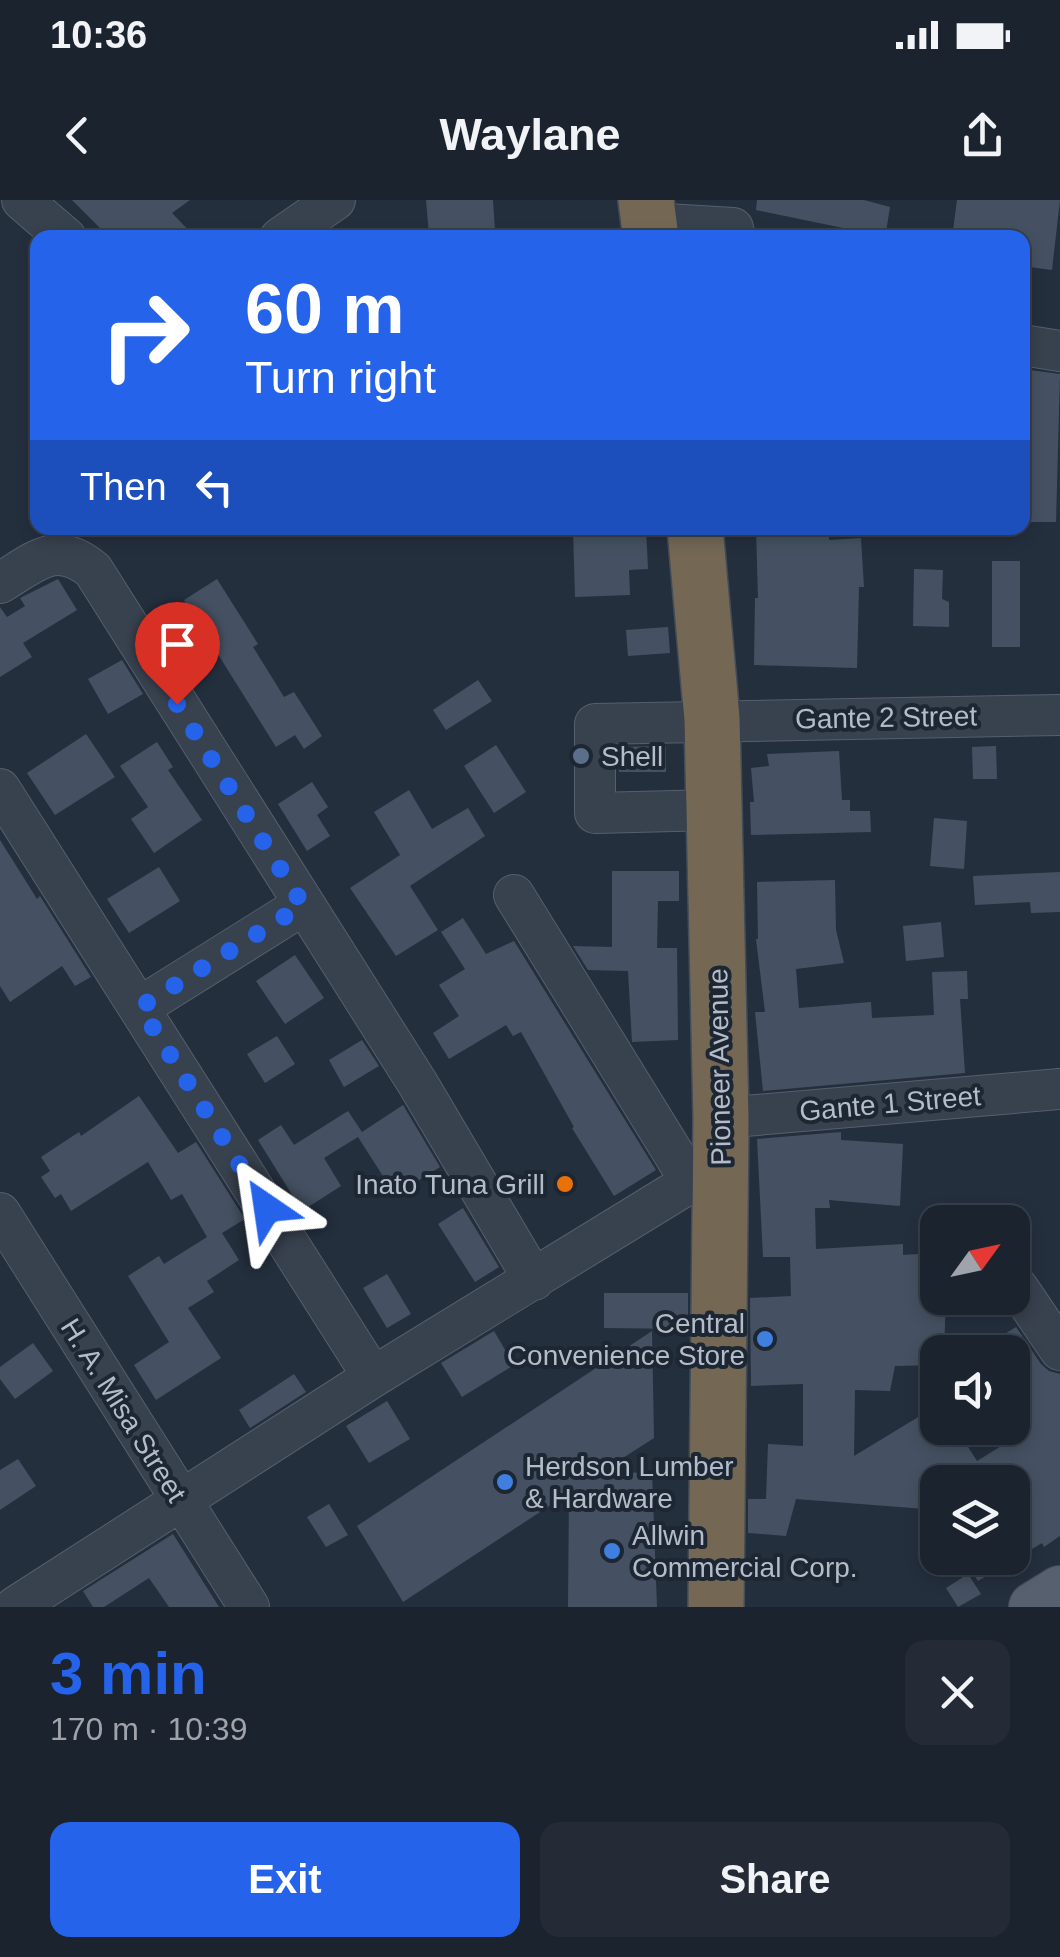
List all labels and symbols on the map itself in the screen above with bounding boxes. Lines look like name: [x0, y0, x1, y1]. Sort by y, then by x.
pin: [135, 602, 220, 705]
street label: Gante 2 Street: [795, 700, 978, 735]
place label: Shell: [601, 741, 663, 772]
marker: Shell: [570, 745, 592, 767]
street label: Pioneer Avenue: [702, 968, 737, 1166]
street label: Gante 1 Street: [798, 1080, 982, 1127]
position arrow: [215, 1156, 319, 1260]
place label: Inato Tuna Grill: [355, 1169, 545, 1200]
marker: Inato Tuna Grill: [554, 1173, 576, 1195]
north arrow: [920, 1205, 1030, 1315]
place label: Central Convenience Store: [507, 1308, 745, 1371]
street label: H. A. Misa Street: [55, 1313, 192, 1508]
marker: Central Convenience Store: [754, 1328, 776, 1350]
place label: Herdson Lumber & Hardware: [525, 1451, 734, 1514]
marker: Herdson Lumber & Hardware: [494, 1471, 516, 1493]
place label: Allwin Commercial Corp.: [632, 1520, 858, 1583]
marker: Allwin Commercial Corp.: [601, 1540, 623, 1562]

